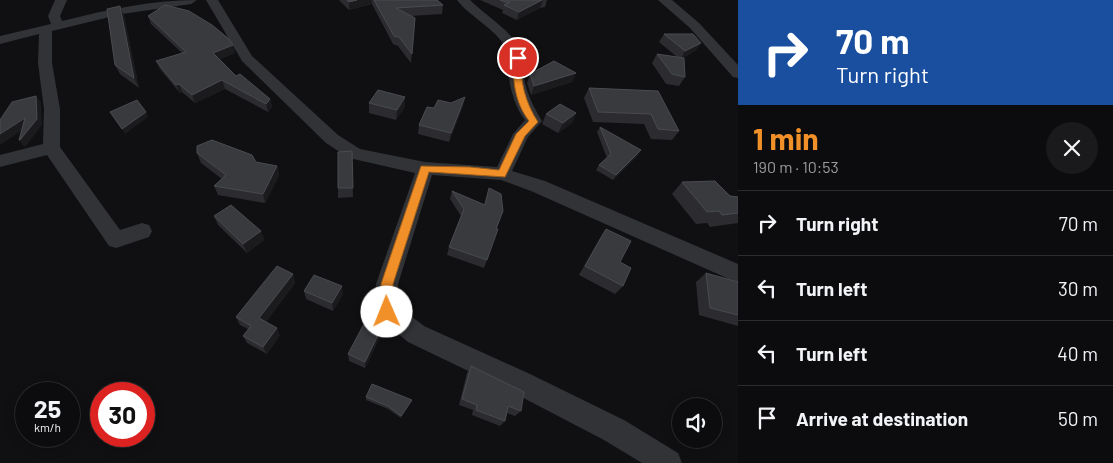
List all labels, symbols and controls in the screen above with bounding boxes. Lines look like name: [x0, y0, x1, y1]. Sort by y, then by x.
text: 70 m: [836, 19, 910, 61]
icon: right: [753, 20, 818, 85]
pin: [497, 37, 539, 79]
icon: arrive: [504, 44, 532, 72]
text: Turn right: [836, 61, 929, 87]
text: 1 min: [753, 120, 819, 156]
button: close: [1046, 122, 1098, 174]
text: 190 m · 10:53: [753, 157, 839, 176]
icon: right: [753, 209, 781, 237]
text: Turn right: [796, 212, 878, 235]
text: 70 m: [1059, 212, 1098, 235]
icon: left: [753, 274, 781, 302]
text: Turn left: [796, 277, 867, 300]
text: 30 m: [1058, 277, 1098, 300]
position arrow: [360, 285, 412, 337]
icon: left: [753, 339, 781, 367]
text: Turn left: [796, 342, 867, 365]
text: 40 m: [1057, 342, 1098, 365]
speed limit sign: 30: [90, 382, 155, 447]
text: 25: [34, 393, 61, 423]
map controls: [672, 398, 722, 448]
button: sound: [672, 398, 722, 448]
icon: arrive: [753, 404, 781, 432]
text: Arrive at destination: [796, 407, 968, 430]
text: 50 m: [1058, 407, 1098, 430]
text: km/h: [34, 420, 61, 434]

